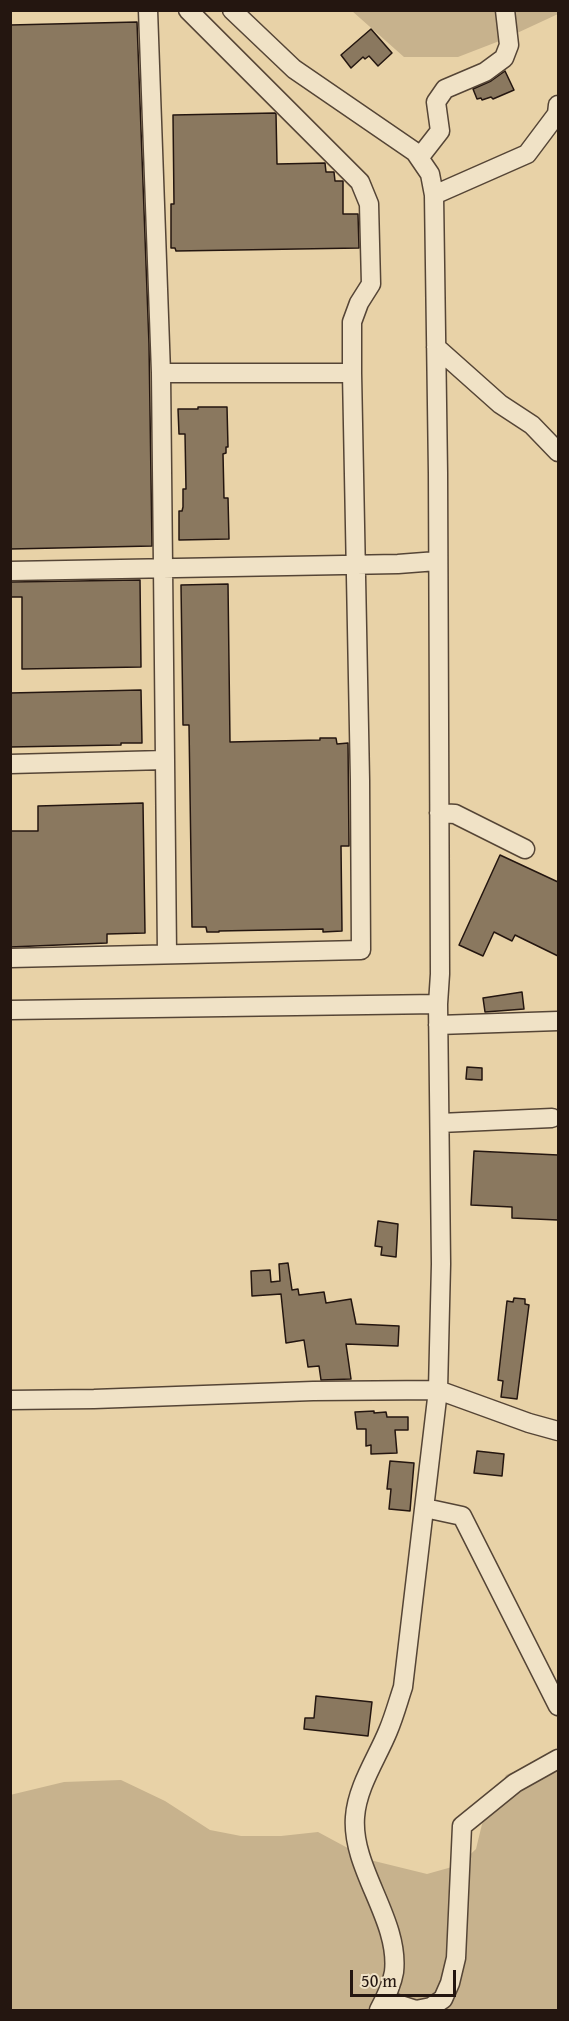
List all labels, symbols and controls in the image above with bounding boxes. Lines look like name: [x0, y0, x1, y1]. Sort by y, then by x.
scale bar: [353, 1958, 460, 1996]
text: 50 m: [361, 1967, 397, 1994]

